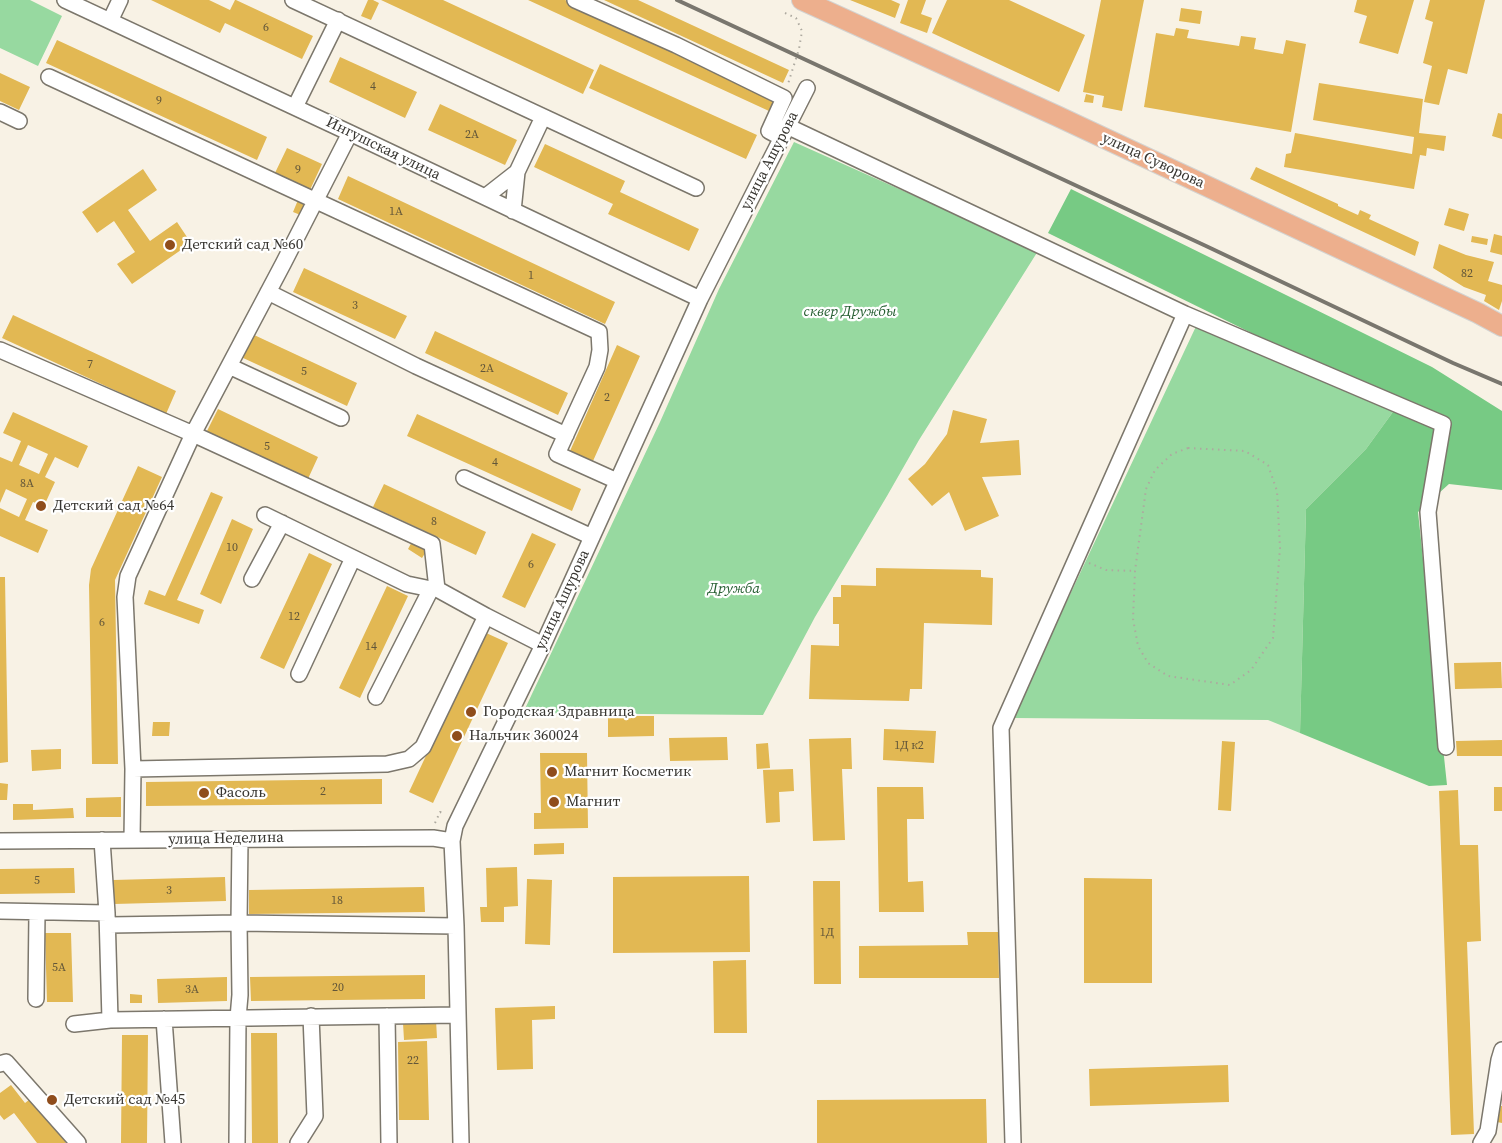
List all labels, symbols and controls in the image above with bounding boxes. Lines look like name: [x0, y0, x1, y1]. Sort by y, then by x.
house number: 6: [263, 21, 269, 35]
house number: 4: [370, 80, 376, 94]
house number: 9: [156, 94, 162, 108]
street label: улица Ашурова: [737, 109, 803, 213]
street label: Ингушская улица: [323, 113, 443, 185]
house number: 2А: [465, 128, 479, 142]
street label: улица Суворова: [1099, 129, 1207, 193]
house number: 9: [295, 163, 301, 177]
house number: 1А: [389, 205, 403, 219]
place label: Детский сад №60: [182, 236, 303, 254]
marker: Детский сад №60: [163, 238, 177, 252]
house number: 82: [1461, 267, 1473, 281]
house number: 1: [528, 269, 534, 283]
house number: 3: [352, 299, 358, 313]
park label: сквер Дружбы: [804, 303, 896, 321]
house number: 7: [87, 358, 93, 372]
house number: 2А: [480, 362, 494, 376]
house number: 5: [301, 365, 307, 379]
house number: 2: [604, 391, 610, 405]
house number: 5: [264, 440, 270, 454]
house number: 4: [492, 456, 498, 470]
house number: 8А: [20, 477, 34, 491]
place label: Детский сад №64: [53, 497, 174, 515]
marker: Детский сад №64: [34, 499, 48, 513]
house number: 8: [431, 515, 437, 529]
house number: 10: [226, 541, 238, 555]
street label: улица Ашурова: [532, 547, 594, 653]
house number: 6: [528, 558, 534, 572]
park label: Дружба: [708, 580, 760, 598]
house number: 12: [288, 610, 300, 624]
house number: 6: [99, 616, 105, 630]
house number: 14: [365, 640, 377, 654]
place label: Городская Здравница: [483, 703, 635, 721]
marker: Городская Здравница: [464, 705, 478, 719]
place label: Нальчик 360024: [469, 727, 579, 745]
marker: Нальчик 360024: [450, 729, 464, 743]
house number: 1Д к2: [894, 739, 924, 753]
place label: Магнит Косметик: [564, 763, 691, 781]
marker: Магнит Косметик: [545, 765, 559, 779]
place label: Фасоль: [216, 784, 266, 802]
house number: 2: [320, 785, 326, 799]
marker: Фасоль: [197, 786, 211, 800]
place label: Магнит: [566, 793, 620, 811]
marker: Магнит: [547, 795, 561, 809]
street label: улица Неделина: [168, 829, 284, 849]
house number: 5: [34, 874, 40, 888]
house number: 3: [166, 884, 172, 898]
house number: 18: [331, 894, 343, 908]
house number: 1Д: [820, 926, 834, 940]
house number: 5А: [52, 961, 66, 975]
house number: 20: [332, 981, 344, 995]
house number: 3А: [185, 983, 199, 997]
house number: 22: [407, 1054, 419, 1068]
place label: Детский сад №45: [64, 1091, 185, 1109]
marker: Детский сад №45: [45, 1093, 59, 1107]

